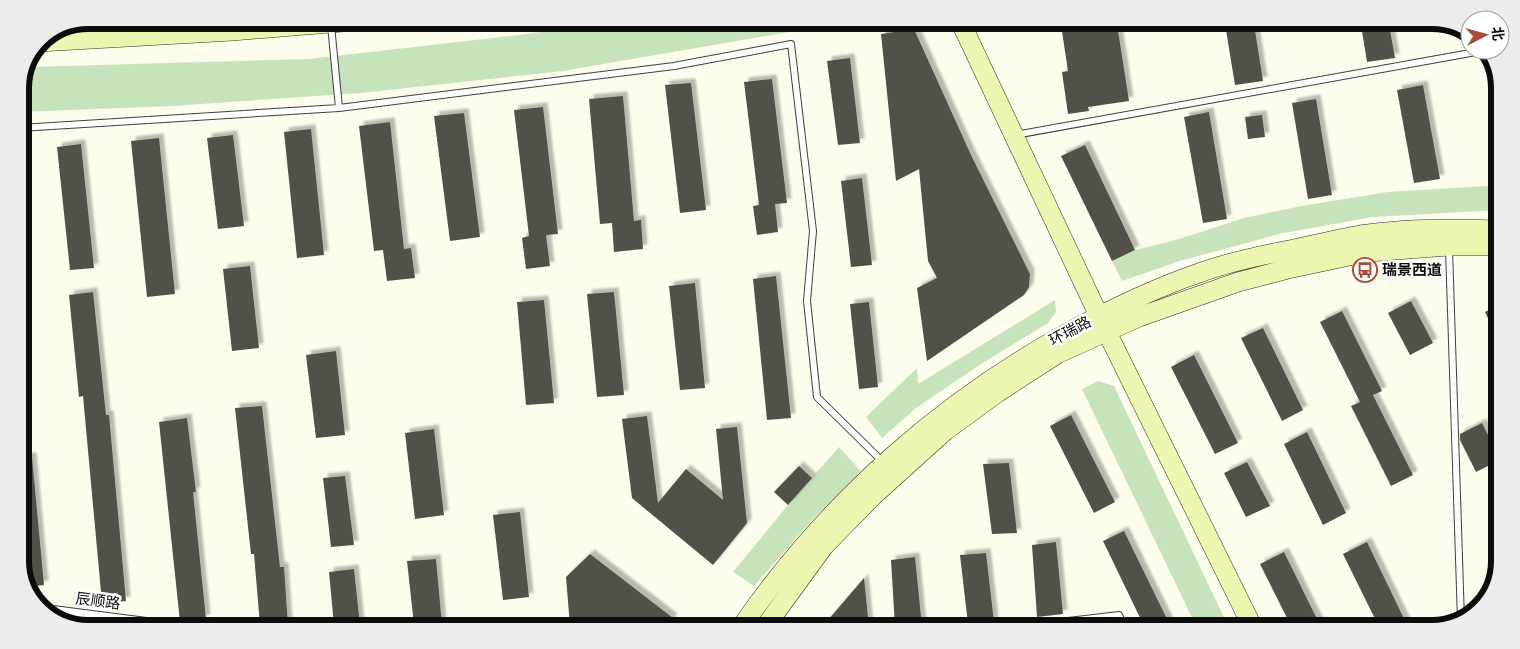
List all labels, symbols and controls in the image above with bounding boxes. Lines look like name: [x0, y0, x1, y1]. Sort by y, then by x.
north arrow: [1460, 10, 1510, 60]
text: 北: [1488, 26, 1507, 42]
bus stop icon: 瑞景西道: [1352, 257, 1378, 283]
place label: 瑞景西道: [1382, 261, 1442, 279]
street label: 环瑞路: [1046, 312, 1094, 350]
street label: 辰顺路: [75, 589, 121, 613]

